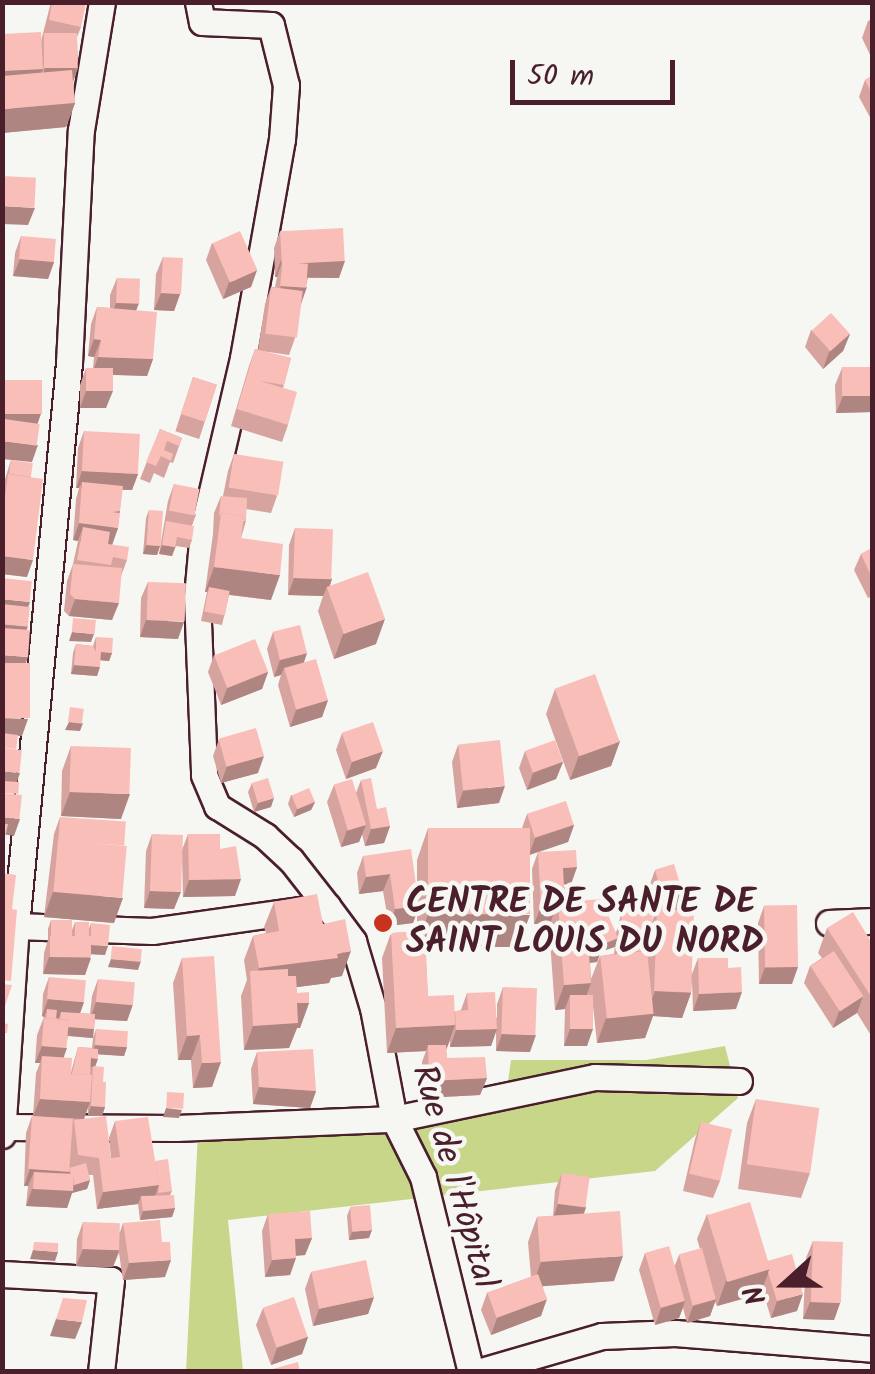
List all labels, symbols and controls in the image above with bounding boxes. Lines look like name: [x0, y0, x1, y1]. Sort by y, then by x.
scale bar: [515, 40, 680, 102]
text: 50 m: [527, 53, 594, 101]
place label: CENTRE DE SANTE DE SAINT LOUIS DU NORD: [406, 882, 764, 964]
marker: CENTRE DE SANTE DE SAINT LOUIS DU NORD: [370, 910, 396, 936]
street label: Rue de l'Hôpital: [401, 1060, 505, 1294]
north arrow: [735, 1234, 835, 1334]
text: N: [732, 1279, 781, 1311]

